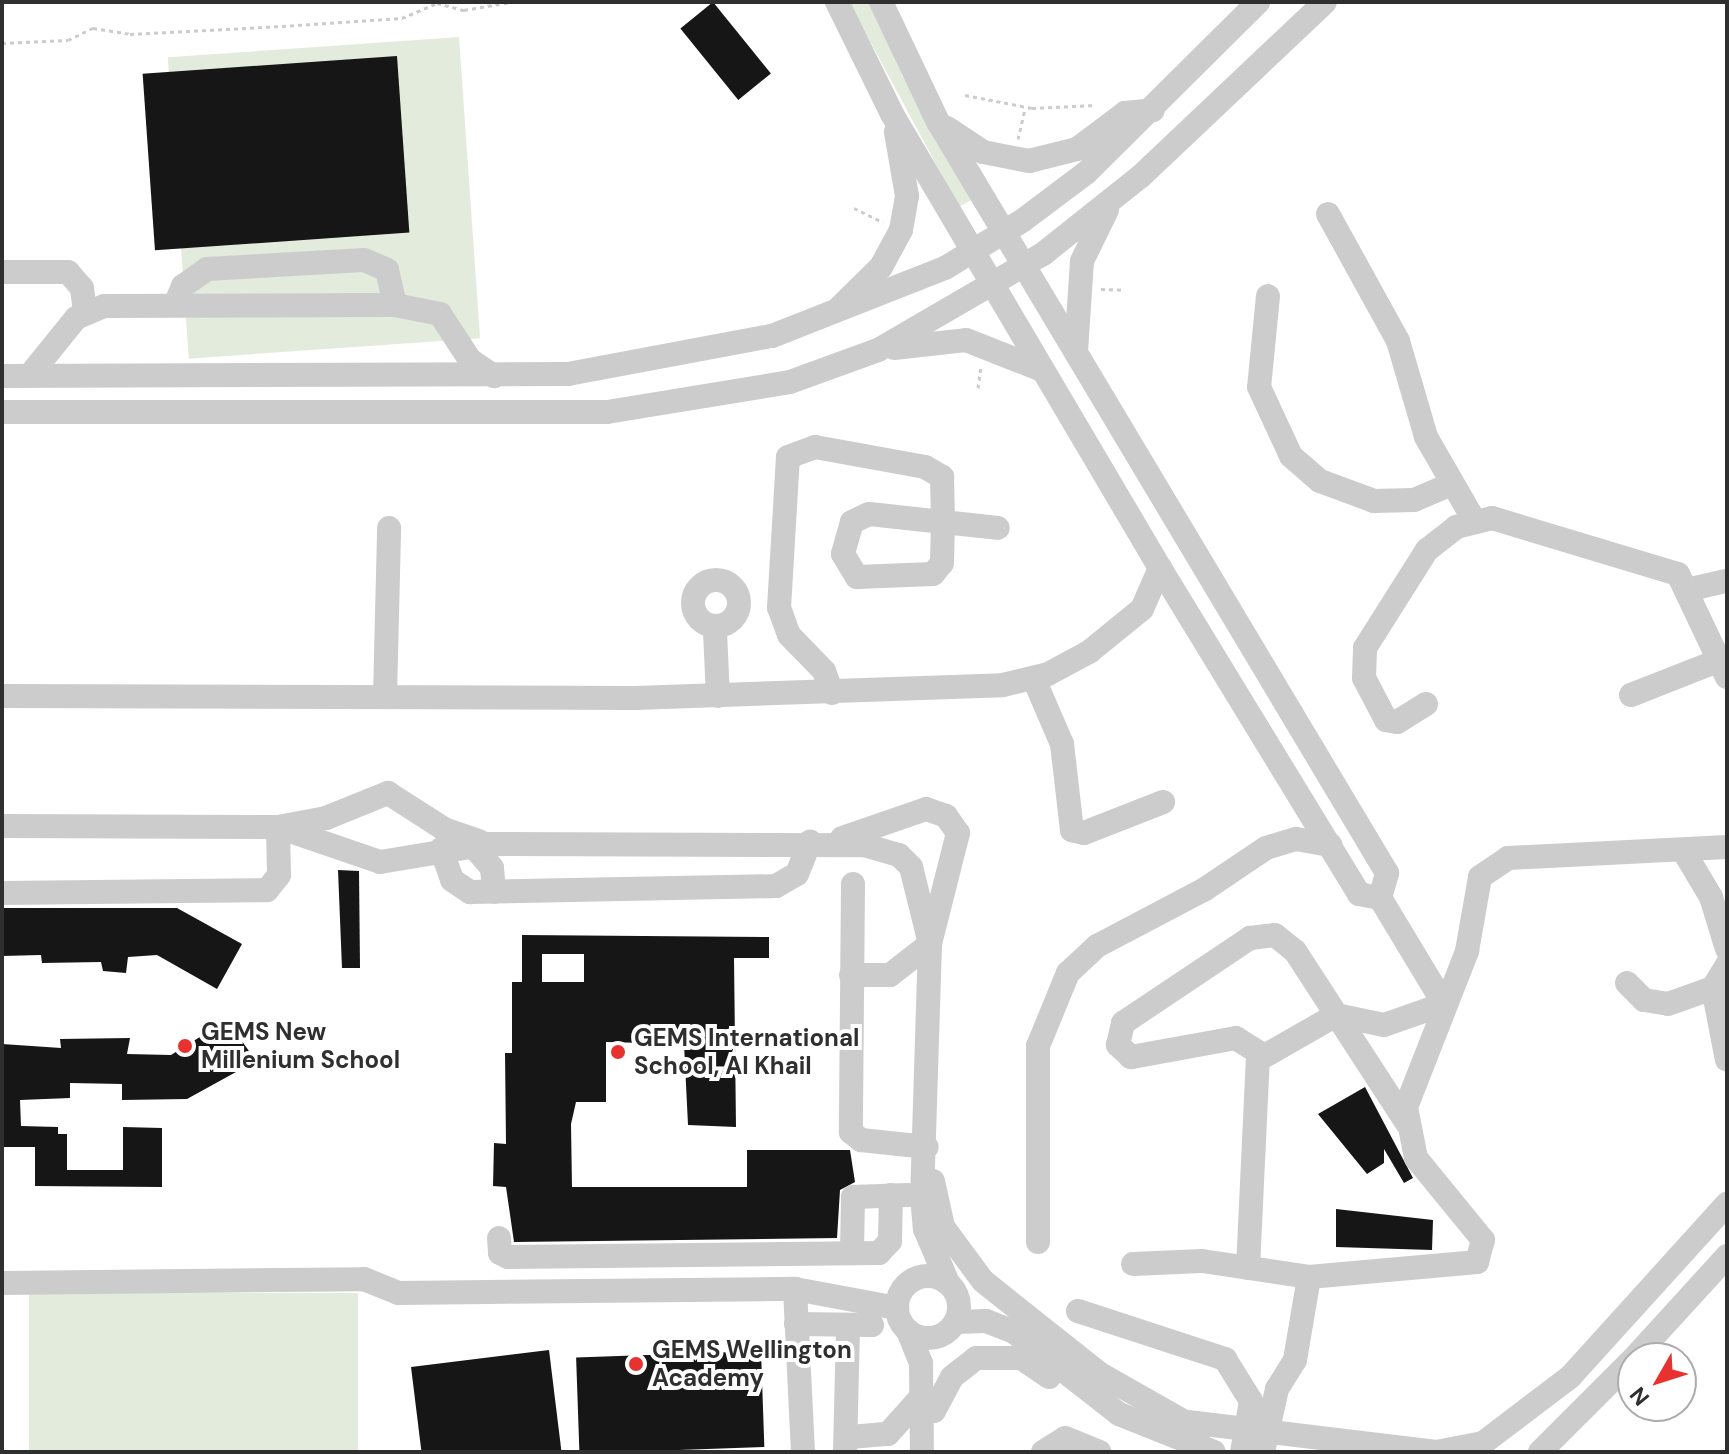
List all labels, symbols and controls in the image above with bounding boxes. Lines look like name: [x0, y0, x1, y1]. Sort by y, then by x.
place label: GEMS New Millenium School: [201, 1018, 400, 1074]
place label: GEMS International School, Al Khail: [634, 1024, 859, 1080]
marker: GEMS New Millenium School: [176, 1037, 194, 1055]
marker: GEMS International School, Al Khail: [609, 1043, 627, 1061]
place label: GEMS Wellington Academy: [652, 1336, 852, 1392]
north arrow: [1617, 1342, 1697, 1422]
marker: GEMS Wellington Academy: [627, 1355, 645, 1373]
text: N: [1623, 1381, 1656, 1412]

